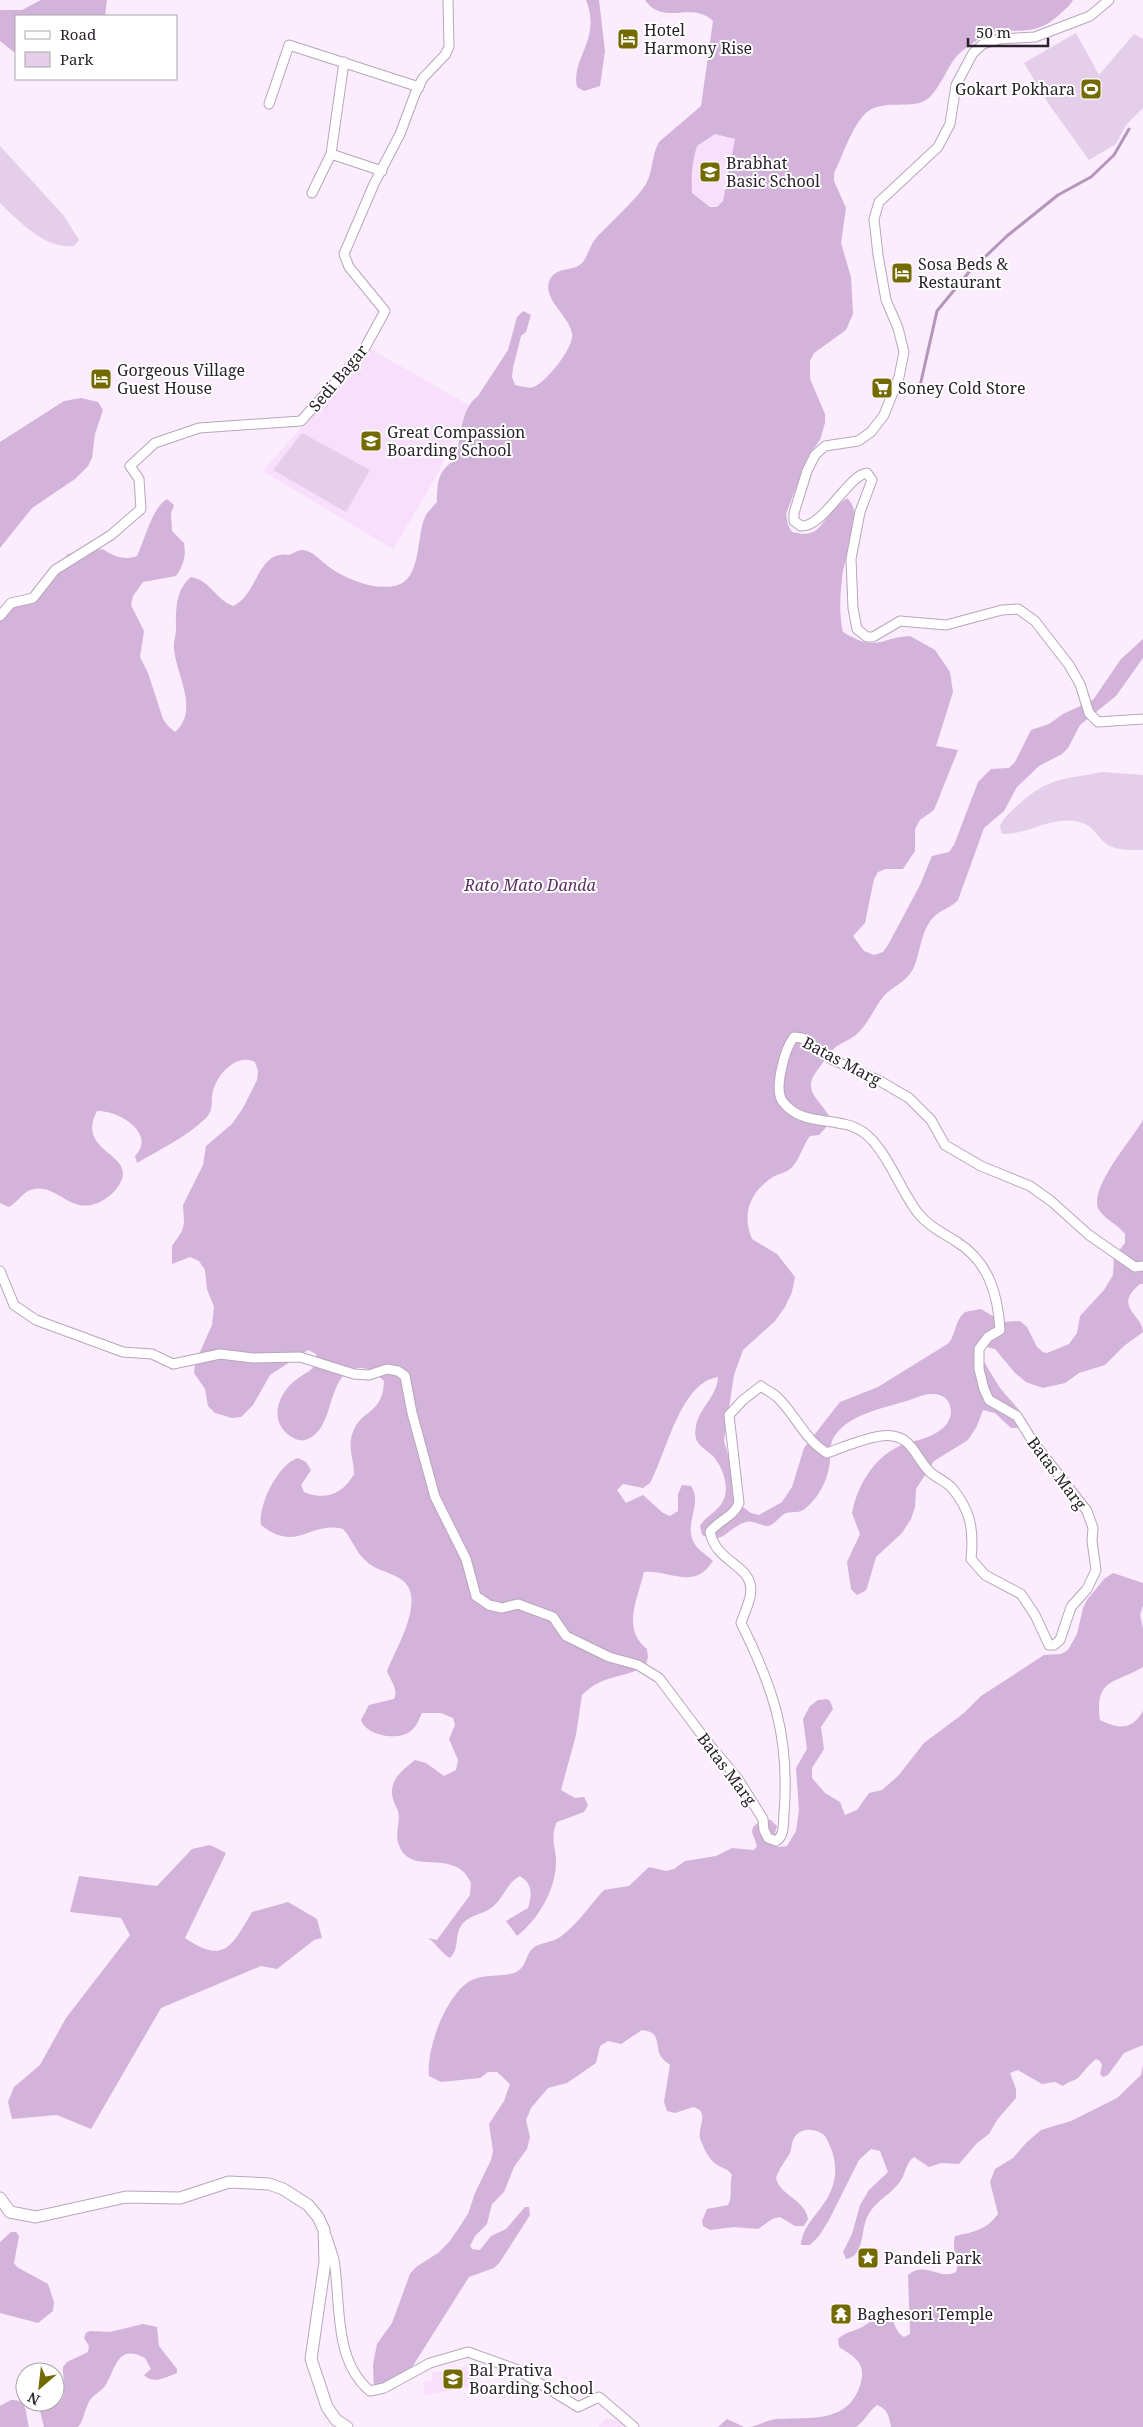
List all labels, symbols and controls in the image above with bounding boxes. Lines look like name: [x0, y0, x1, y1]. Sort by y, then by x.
legend: [15, 15, 178, 80]
scale bar: [968, 15, 1048, 47]
place label: Hotel Harmony Rise: [644, 19, 752, 59]
text: 50 m: [976, 22, 1011, 42]
text: Road: [60, 24, 96, 44]
hotel icon: Hotel Harmony Rise: [616, 27, 640, 51]
text: Park: [60, 49, 94, 69]
sports icon: Gokart Pokhara: [1079, 77, 1103, 101]
place label: Gokart Pokhara: [955, 78, 1075, 100]
place label: Brabhat Basic School: [726, 152, 820, 192]
school or university icon: Brabhat Basic School: [698, 160, 722, 184]
place label: Sosa Beds & Restaurant: [918, 253, 1009, 293]
hotel icon: Sosa Beds & Restaurant: [890, 261, 914, 285]
street label: Sedi Bagar: [304, 340, 373, 416]
place label: Gorgeous Village Guest House: [117, 359, 245, 399]
hotel icon: Gorgeous Village Guest House: [89, 367, 113, 391]
supermarket icon: Soney Cold Store: [870, 376, 894, 400]
place label: Soney Cold Store: [898, 377, 1026, 399]
place label: Great Compassion Boarding School: [387, 421, 525, 461]
school or university icon: Great Compassion Boarding School: [359, 429, 383, 453]
park label: Rato Mato Danda: [463, 874, 597, 896]
street label: Batas Marg: [799, 1031, 885, 1091]
street label: Batas Marg: [1022, 1432, 1092, 1514]
street label: Batas Marg: [692, 1728, 762, 1810]
place icon: Pandeli Park: [856, 2246, 880, 2270]
place label: Pandeli Park: [884, 2247, 982, 2269]
temple icon: Baghesori Temple: [829, 2302, 853, 2326]
place label: Baghesori Temple: [857, 2303, 993, 2325]
place label: Bal Prativa Boarding School: [469, 2359, 593, 2399]
north arrow: [15, 2362, 65, 2412]
school or university icon: Bal Prativa Boarding School: [441, 2367, 465, 2391]
text: N: [24, 2388, 43, 2410]

